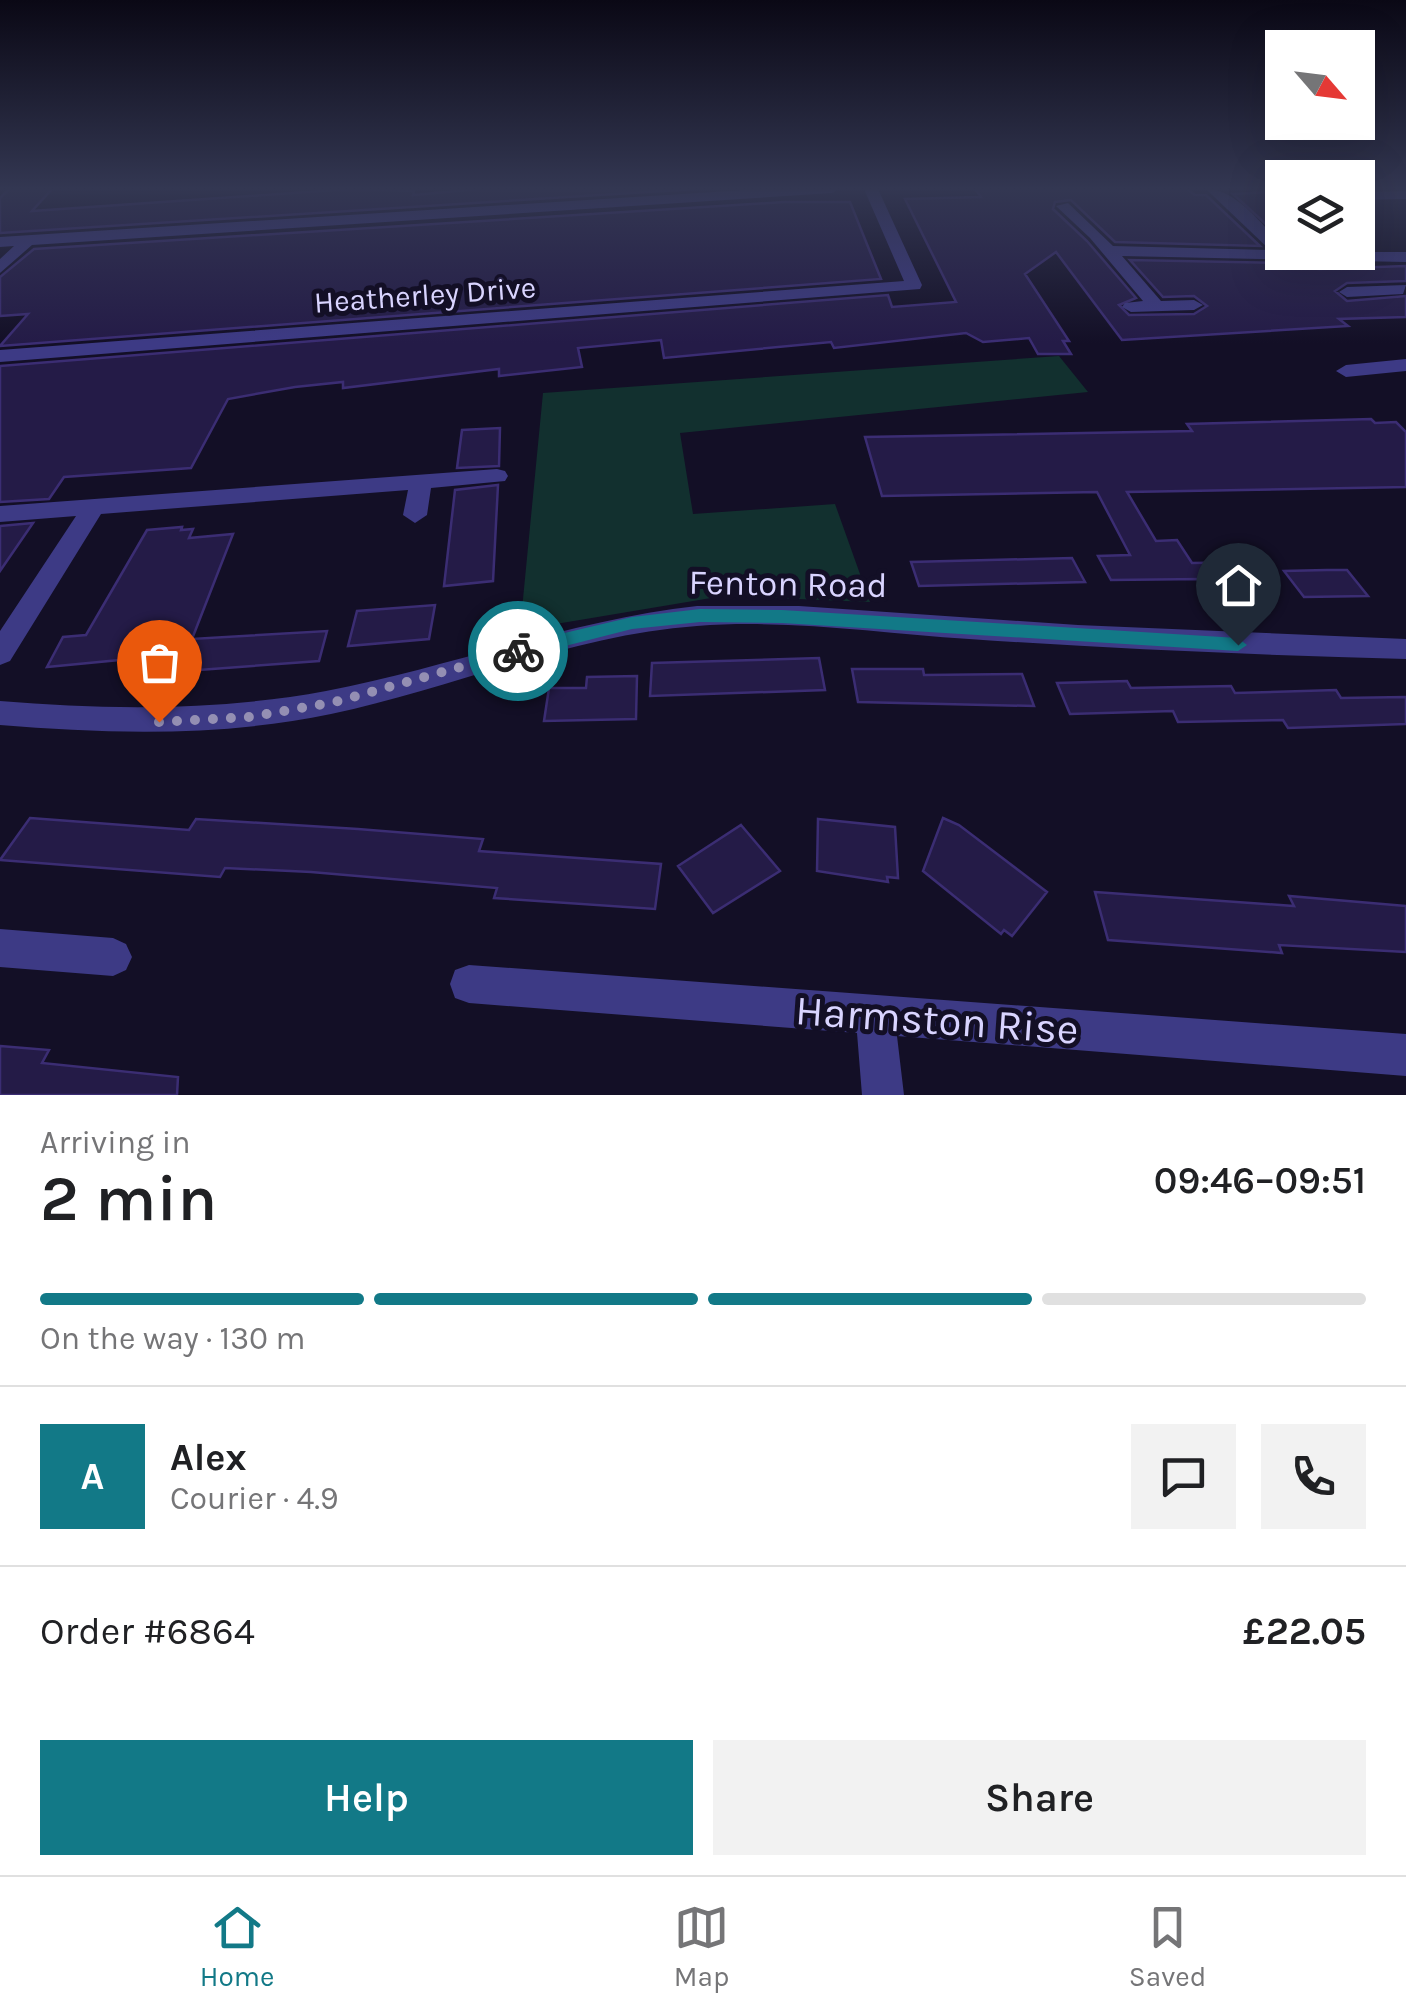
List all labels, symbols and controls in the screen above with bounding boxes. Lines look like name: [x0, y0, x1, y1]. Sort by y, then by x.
north arrow: [1265, 30, 1375, 140]
map controls: [1265, 30, 1375, 270]
button: layers: [1265, 160, 1375, 270]
street label: Heatherley Drive: [313, 269, 537, 321]
pin: [1196, 543, 1281, 646]
icon: home: [1211, 558, 1266, 613]
street label: Fenton Road: [688, 562, 888, 606]
courier: [468, 601, 568, 701]
pin: [117, 620, 202, 723]
icon: bike: [491, 624, 546, 679]
icon: bag: [132, 635, 187, 690]
street label: Harmston Rise: [794, 985, 1080, 1055]
text: Arriving in: [40, 1124, 191, 1161]
text: 09:46–09:51: [1154, 1158, 1366, 1203]
text: 2 min: [40, 1160, 217, 1236]
text: On the way · 130 m: [40, 1320, 306, 1357]
button: chat: [1131, 1424, 1236, 1529]
button: phone: [1261, 1424, 1366, 1529]
text: Alex: [170, 1435, 247, 1480]
text: A: [81, 1454, 104, 1499]
text: Courier · 4.9: [170, 1480, 339, 1517]
text: Order #6864: [40, 1609, 255, 1654]
text: £22.05: [1243, 1609, 1366, 1654]
button: Help: [40, 1740, 693, 1855]
button: Share: [713, 1740, 1366, 1855]
tab: Home: [200, 1900, 274, 1993]
tab: Map: [674, 1900, 729, 1993]
tab: Saved: [1129, 1900, 1206, 1993]

